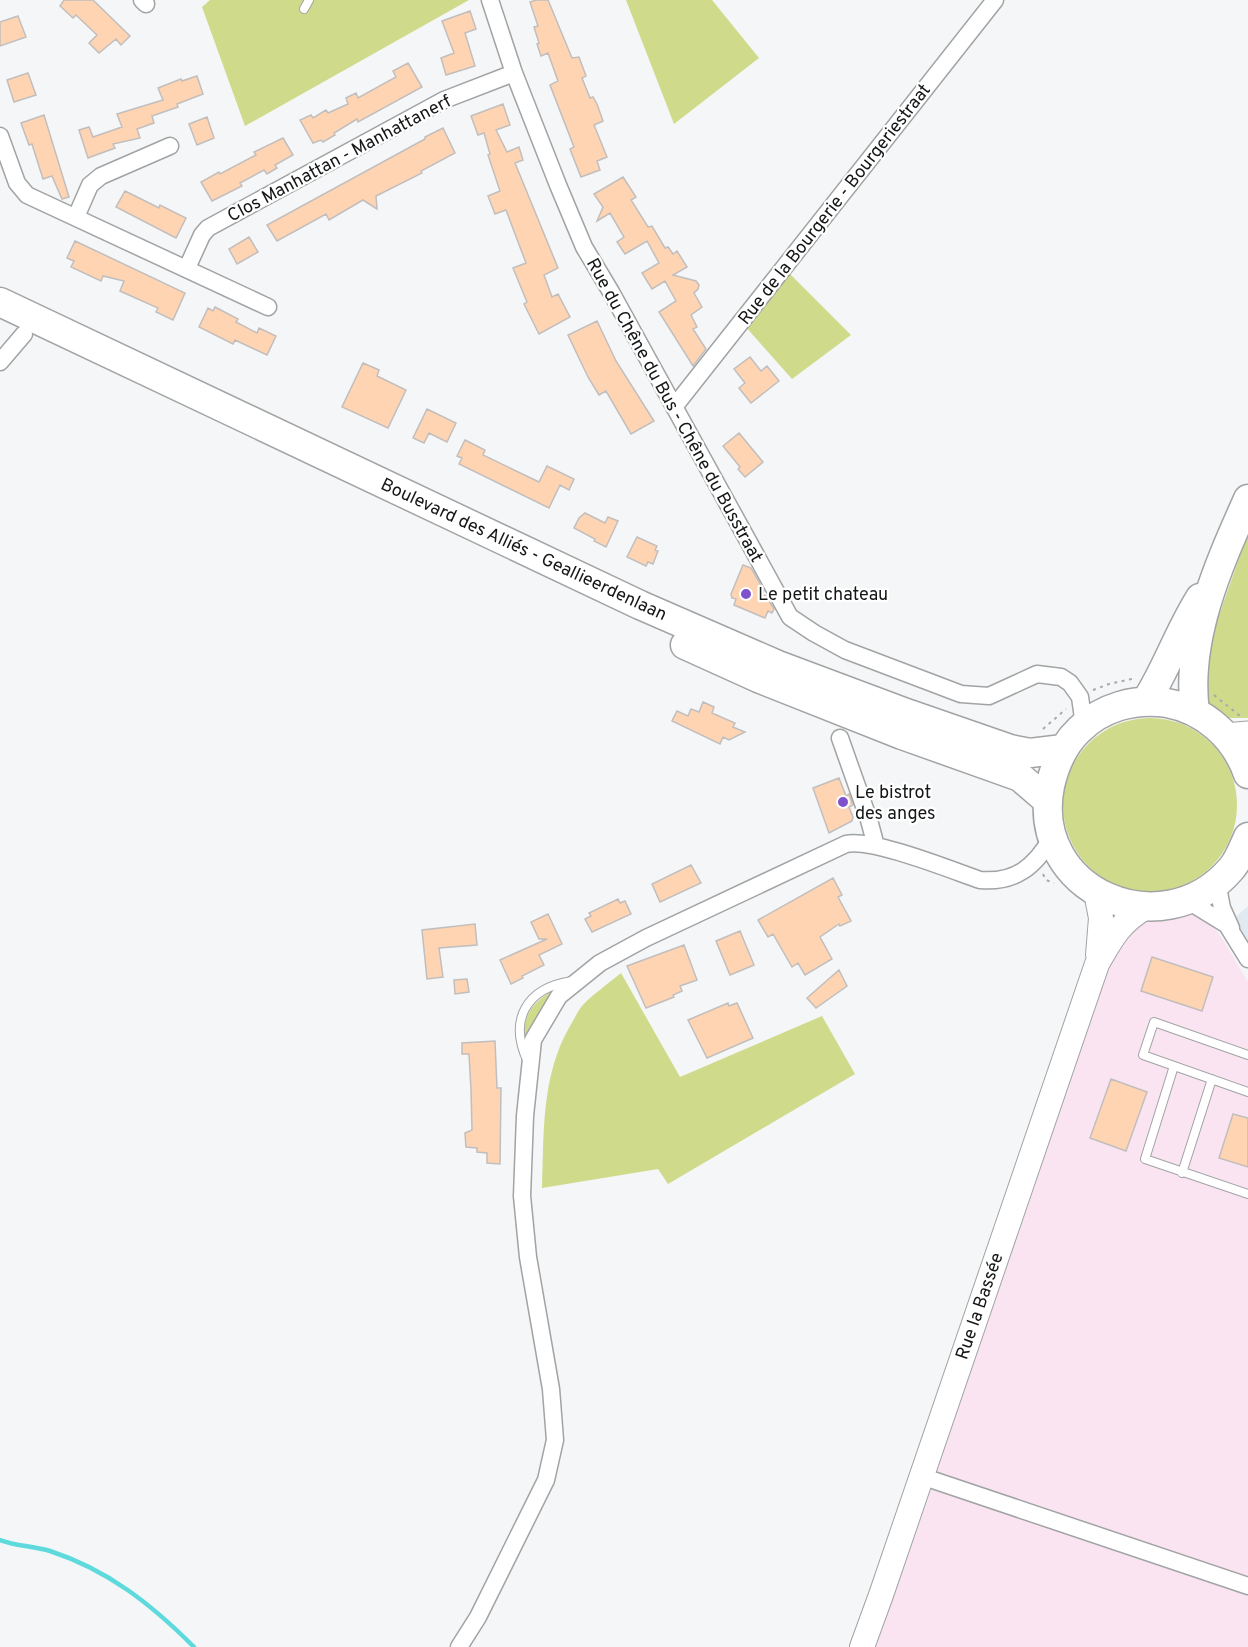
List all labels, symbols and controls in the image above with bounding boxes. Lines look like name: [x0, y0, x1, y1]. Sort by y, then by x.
street label: Rue de la Bourgerie - Bourgeriestraat: [734, 80, 937, 330]
street label: Clos Manhattan - Manhattanerf: [224, 90, 456, 228]
street label: Rue du Chêne du Bus - Chêne du Busstraat: [580, 255, 767, 567]
street label: Boulevard des Alliés - Geallieerdenlaan: [377, 474, 670, 627]
place label: Le petit chateau: [758, 584, 888, 607]
marker: Le petit chateau: [739, 587, 753, 601]
place label: Le bistrot des anges: [855, 782, 935, 826]
marker: Le bistrot des anges: [836, 795, 850, 809]
street label: Rue la Bassée: [951, 1250, 1009, 1363]

